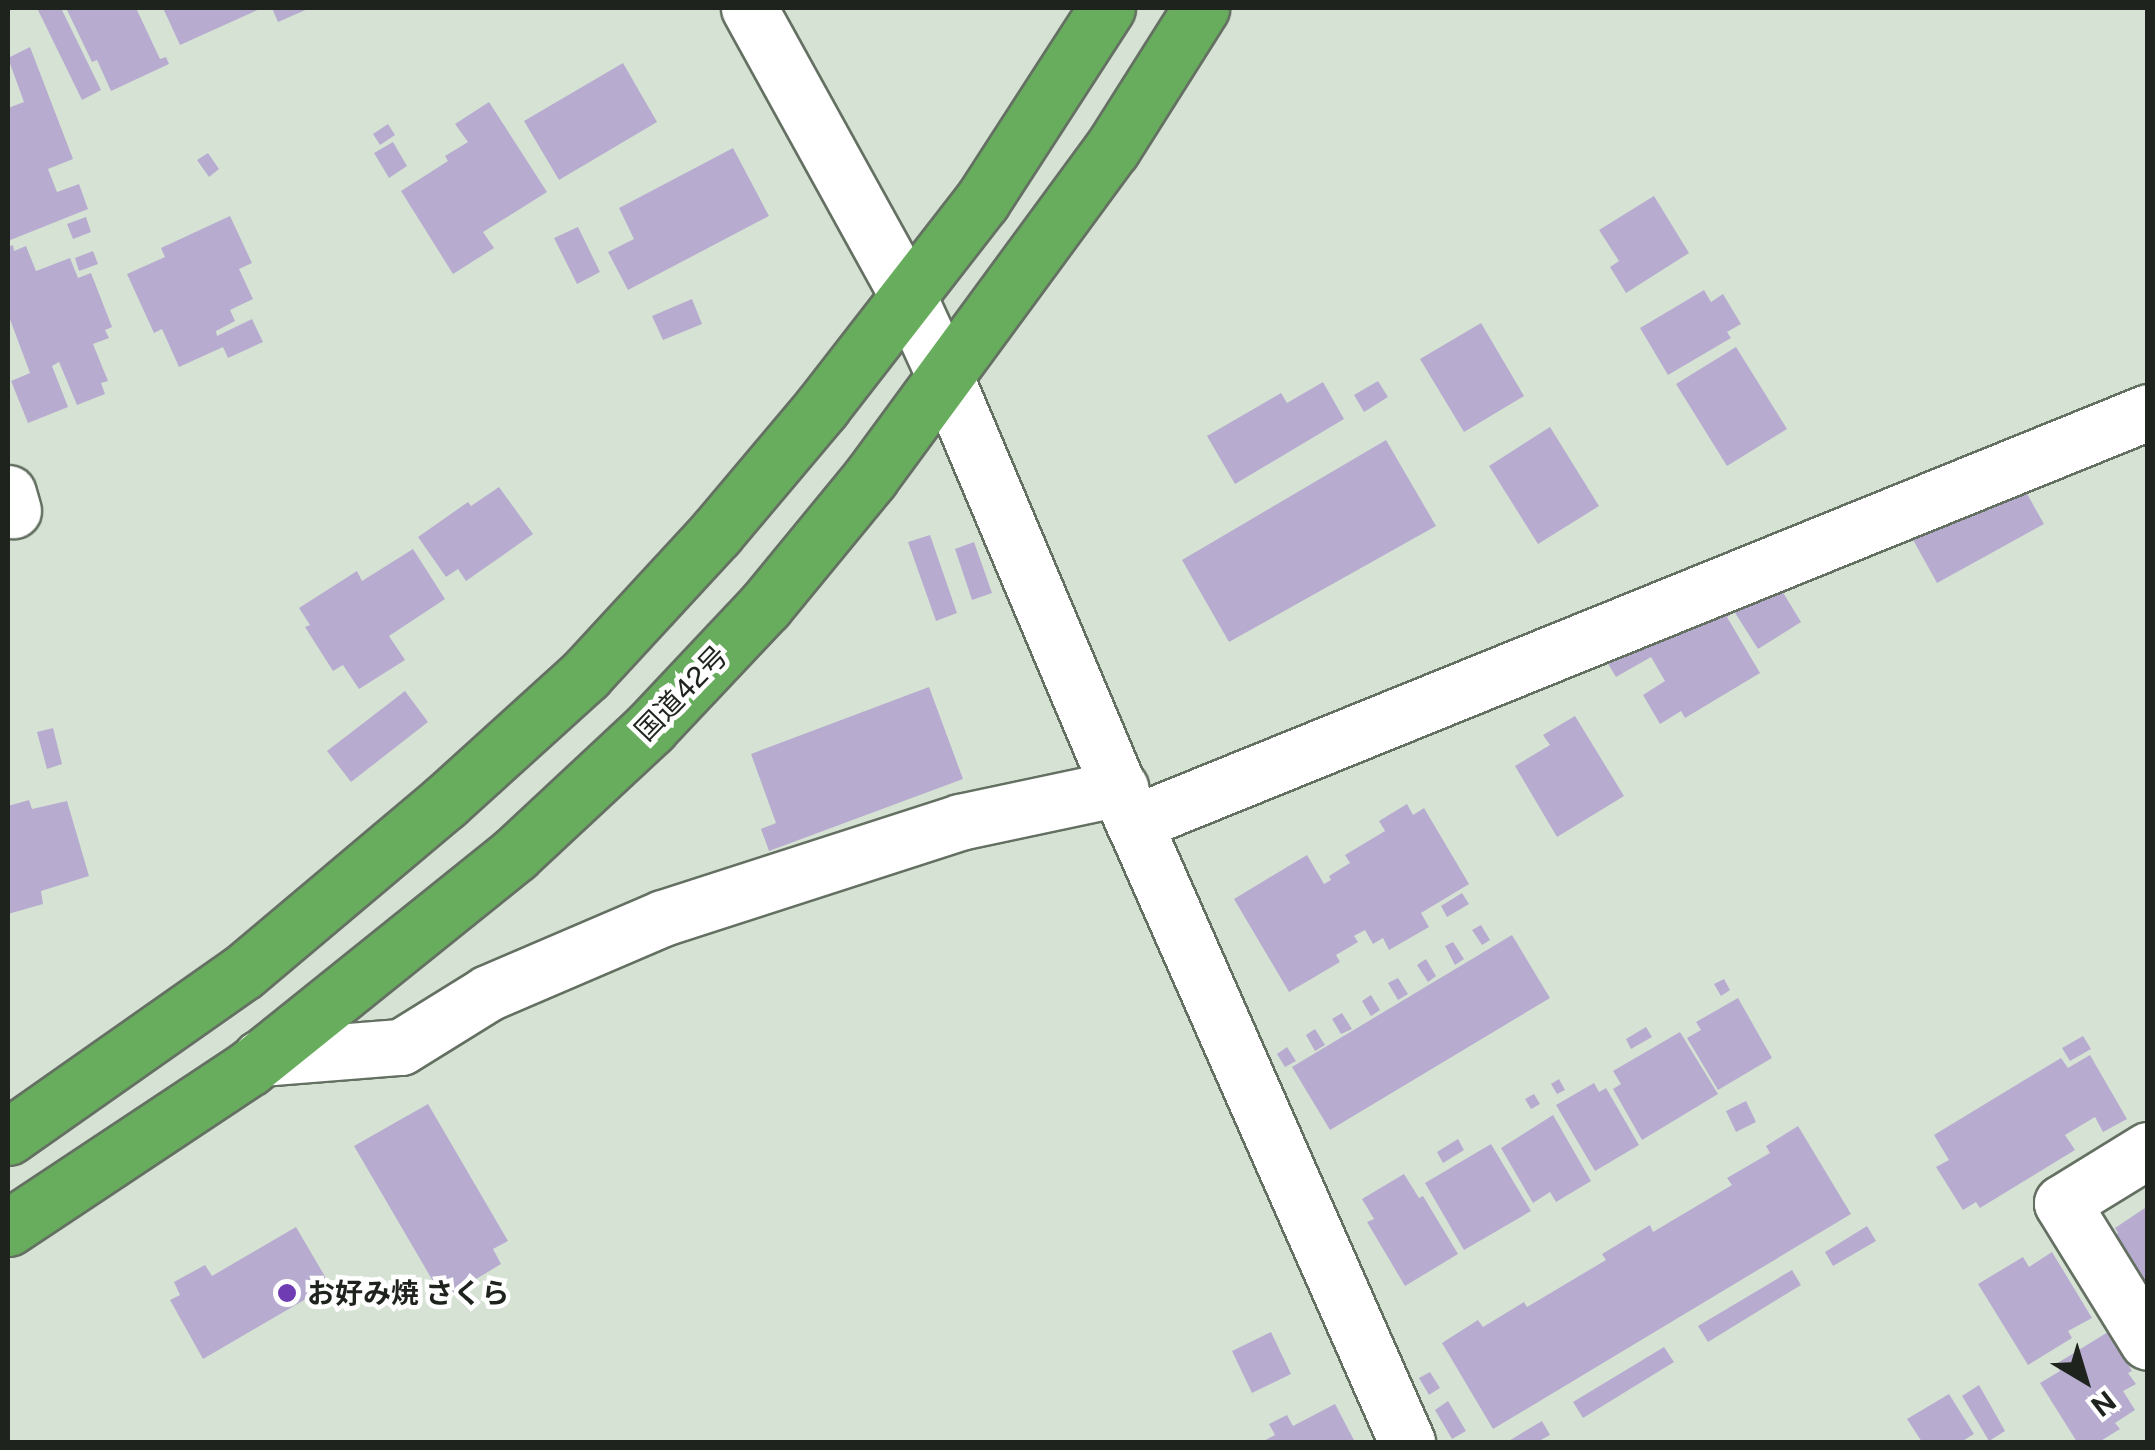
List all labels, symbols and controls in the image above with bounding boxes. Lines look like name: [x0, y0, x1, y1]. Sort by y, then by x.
street label: 国道42号: [628, 639, 734, 747]
place label: お好み焼 さくら: [307, 1276, 509, 1310]
marker: お好み焼 さくら: [276, 1282, 298, 1304]
north arrow: [2035, 1330, 2135, 1430]
text: N: [2085, 1384, 2123, 1424]

